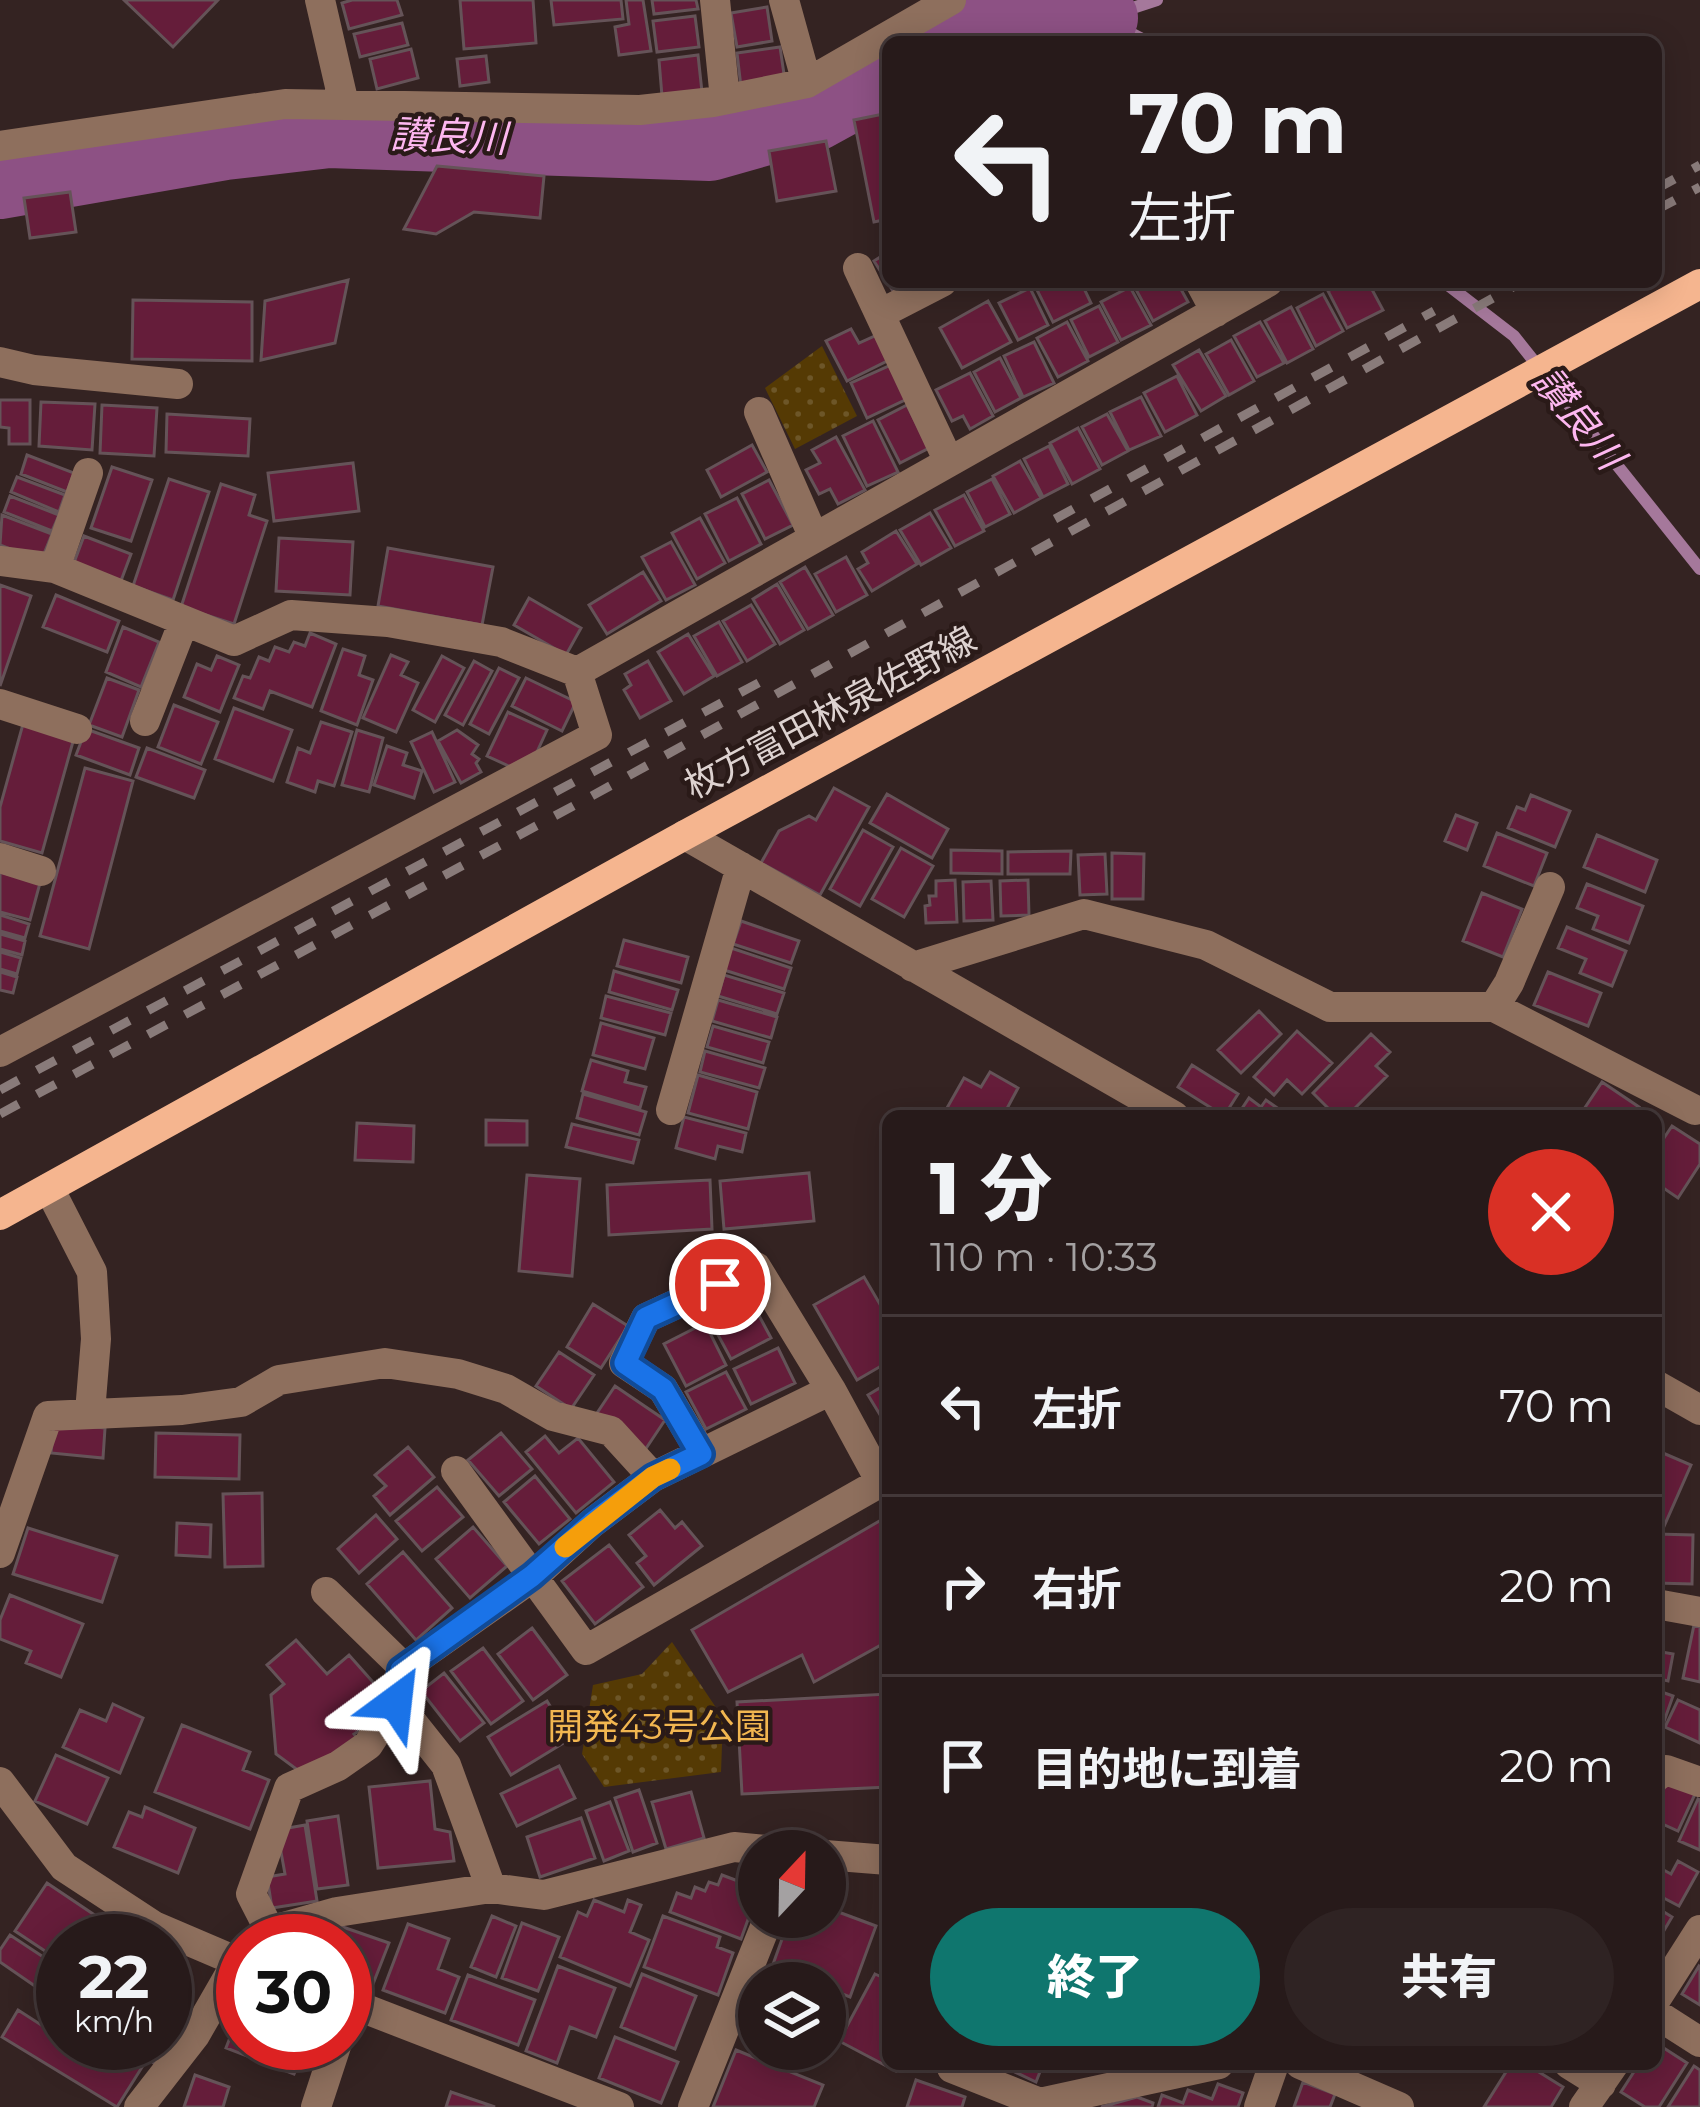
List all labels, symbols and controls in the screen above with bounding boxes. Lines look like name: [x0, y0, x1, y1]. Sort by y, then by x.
text: 70 m: [1128, 72, 1347, 174]
icon: left: [930, 84, 1086, 240]
water label: 讃良川: [390, 110, 512, 162]
text: 左折: [1128, 185, 1236, 251]
water label: 讃良川: [1524, 357, 1637, 482]
street label: 枚方富田林泉佐野線: [677, 617, 983, 807]
text: 1 分: [930, 1144, 1052, 1232]
button: close: [1488, 1149, 1614, 1275]
pin: [669, 1233, 771, 1335]
text: 110 m · 10:33: [930, 1233, 1158, 1281]
icon: arrive: [687, 1251, 753, 1317]
icon: left: [930, 1373, 996, 1439]
text: 70 m: [1499, 1378, 1614, 1433]
text: 左折: [1032, 1381, 1122, 1436]
icon: right: [930, 1553, 996, 1619]
text: 20 m: [1499, 1558, 1614, 1613]
text: 右折: [1032, 1561, 1122, 1616]
position arrow: [333, 1639, 459, 1765]
park label: 開発43号公園: [547, 1704, 771, 1748]
icon: arrive: [930, 1733, 996, 1799]
text: 20 m: [1499, 1738, 1614, 1793]
text: 目的地に到着: [1032, 1741, 1302, 1796]
north arrow: [738, 1830, 846, 1938]
map controls: [738, 1830, 846, 2070]
button: 終了: [930, 1908, 1260, 2046]
button: 共有: [1284, 1908, 1614, 2046]
speed limit sign: 30: [216, 1914, 372, 2070]
text: 22: [79, 1940, 149, 2013]
button: layers: [738, 1962, 846, 2070]
text: km/h: [74, 2003, 154, 2040]

